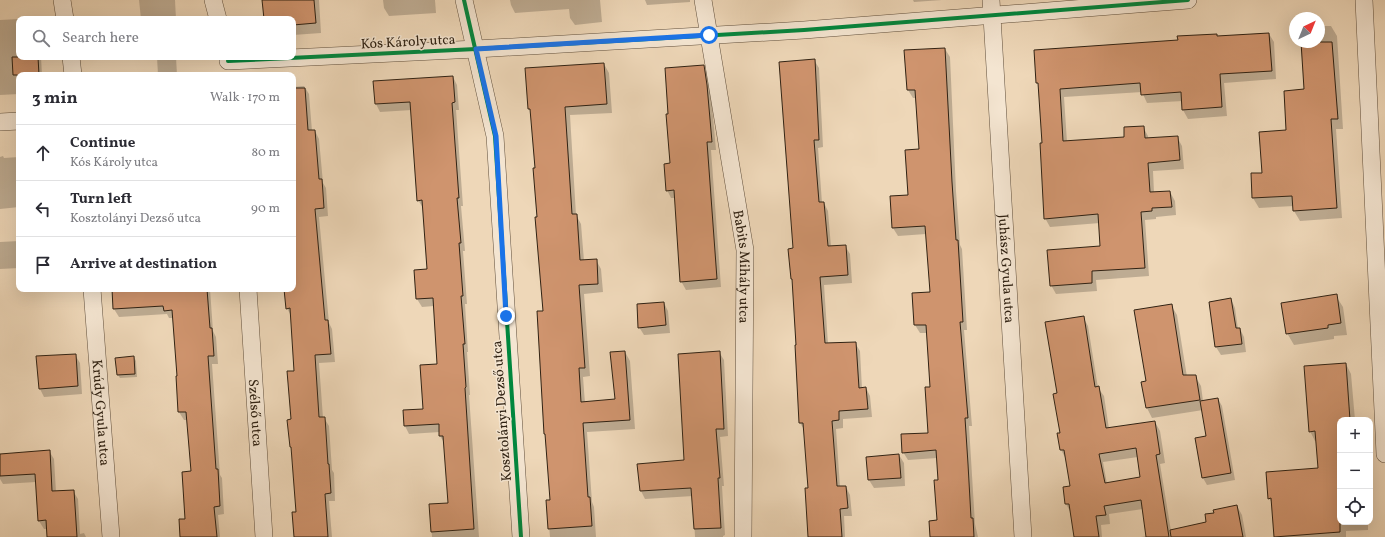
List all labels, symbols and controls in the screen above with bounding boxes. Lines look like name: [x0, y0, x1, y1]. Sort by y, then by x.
north arrow: [1289, 12, 1325, 48]
search box: [16, 16, 296, 60]
route start: [700, 26, 718, 44]
icon: search: [30, 27, 52, 49]
text: Search here: [62, 28, 139, 49]
street label: Kós Károly utca: [360, 31, 456, 54]
text: 3 min: [32, 87, 78, 110]
text: Walk · 170 m: [210, 89, 280, 107]
text: Continue: [70, 133, 135, 154]
icon: ahead: [32, 142, 54, 164]
text: 80 m: [251, 144, 280, 162]
text: Kós Károly utca: [70, 154, 158, 172]
text: Turn left: [70, 189, 132, 210]
icon: left: [32, 198, 54, 220]
text: 90 m: [251, 200, 280, 218]
street label: Babits Mihály utca: [727, 209, 753, 324]
text: Kosztolányi Dezső utca: [70, 210, 201, 228]
street label: Juhász Gyula utca: [993, 213, 1018, 324]
icon: arrive: [32, 254, 54, 276]
text: Arrive at destination: [70, 254, 217, 275]
route end: [497, 307, 515, 325]
street label: Kosztolányi Dezső utca: [488, 340, 517, 482]
street label: Krúdy Gyula utca: [86, 359, 114, 467]
street label: Szélső utca: [243, 378, 266, 447]
map controls: [1337, 417, 1373, 525]
button: +: [1337, 417, 1373, 453]
button: −: [1337, 453, 1373, 489]
button: locate: [1337, 489, 1373, 525]

